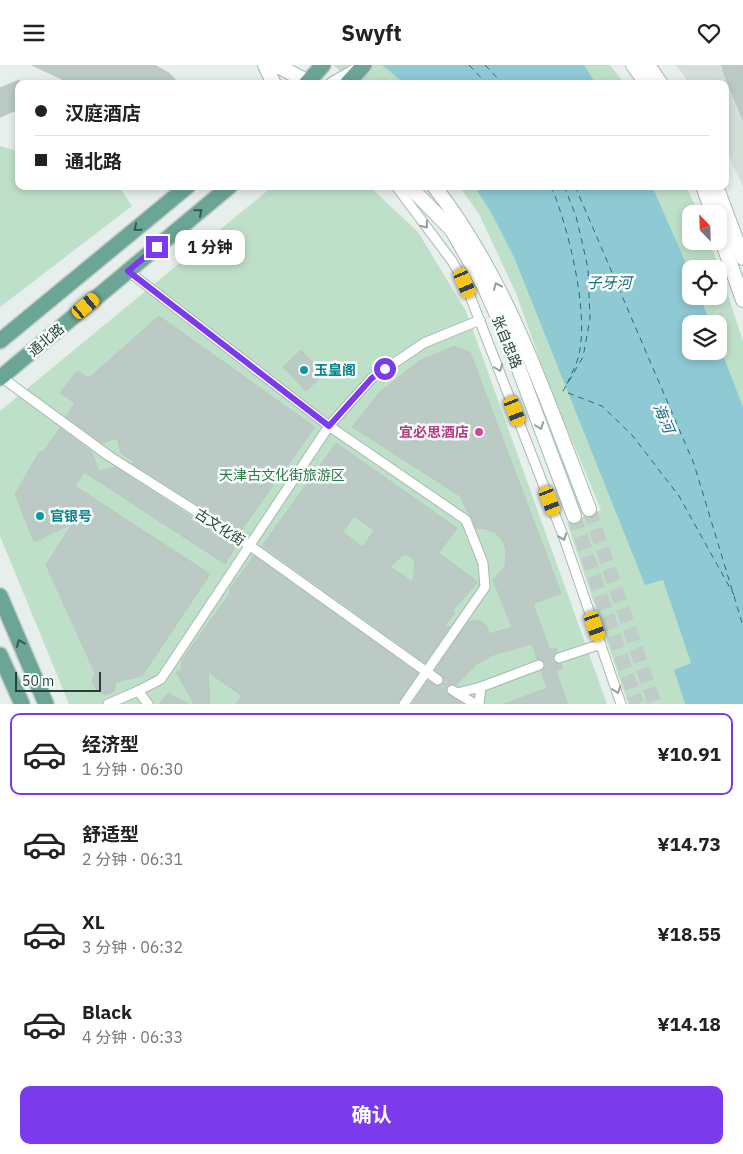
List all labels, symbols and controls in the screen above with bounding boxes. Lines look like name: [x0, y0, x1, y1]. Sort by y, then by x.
text: Swyft: [341, 18, 402, 47]
icon: menu: [20, 19, 48, 47]
icon: heart: [695, 19, 723, 47]
text: 汉庭酒店: [65, 101, 141, 125]
text: 通北路: [65, 149, 122, 173]
north arrow: [682, 205, 728, 250]
map controls: [682, 205, 727, 360]
one-way arrow: [193, 209, 202, 218]
one-way arrow: [420, 219, 428, 228]
one-way arrow: [134, 223, 143, 231]
callout: 1 分钟: [174, 229, 244, 265]
route end: [146, 236, 168, 258]
text: 1 分钟: [187, 237, 233, 257]
button: locate: [682, 260, 727, 305]
car: [452, 266, 477, 300]
water label: 子牙河: [586, 273, 634, 292]
one-way arrow: [493, 282, 504, 291]
car: [69, 291, 102, 321]
street label: 张自忠路: [488, 313, 526, 371]
button: layers: [682, 315, 727, 360]
street label: 通北路: [24, 320, 68, 360]
route start: [374, 358, 396, 380]
place label: 玉皇阁: [314, 361, 356, 379]
marker: 玉皇阁: [298, 364, 310, 376]
one-way arrow: [493, 364, 503, 372]
car: [502, 394, 527, 428]
water label: 海河: [649, 400, 680, 438]
one-way arrow: [534, 421, 544, 429]
place label: 宜必思酒店: [399, 423, 469, 441]
marker: 宜必思酒店: [473, 426, 485, 438]
park label: 天津古文化街旅游区: [219, 466, 345, 484]
car: [537, 484, 562, 518]
street label: 古文化街: [192, 504, 248, 550]
place label: 官银号: [50, 507, 92, 525]
marker: 官银号: [34, 510, 46, 522]
one-way arrow: [557, 532, 567, 540]
car: [583, 609, 606, 643]
one-way arrow: [16, 639, 27, 648]
scale bar: [15, 669, 101, 692]
text: 50 m: [22, 672, 54, 690]
one-way arrow: [611, 685, 621, 694]
icon: car: [22, 732, 67, 777]
text: 经济型: [82, 732, 139, 756]
text: ¥10.91: [657, 742, 721, 766]
text: 1 分钟 · 06:30: [82, 759, 183, 779]
icon: car: [22, 822, 67, 867]
text: 舒适型: [82, 822, 139, 846]
text: ¥14.73: [657, 832, 721, 856]
text: 2 分钟 · 06:31: [82, 849, 183, 869]
text: XL: [82, 910, 105, 934]
icon: car: [22, 912, 67, 957]
text: ¥18.55: [657, 922, 721, 946]
text: 3 分钟 · 06:32: [82, 937, 183, 957]
text: Black: [82, 1000, 132, 1024]
icon: car: [22, 1002, 67, 1047]
text: ¥14.18: [657, 1012, 721, 1036]
text: 4 分钟 · 06:33: [82, 1027, 183, 1047]
button: 确认: [20, 1086, 723, 1144]

